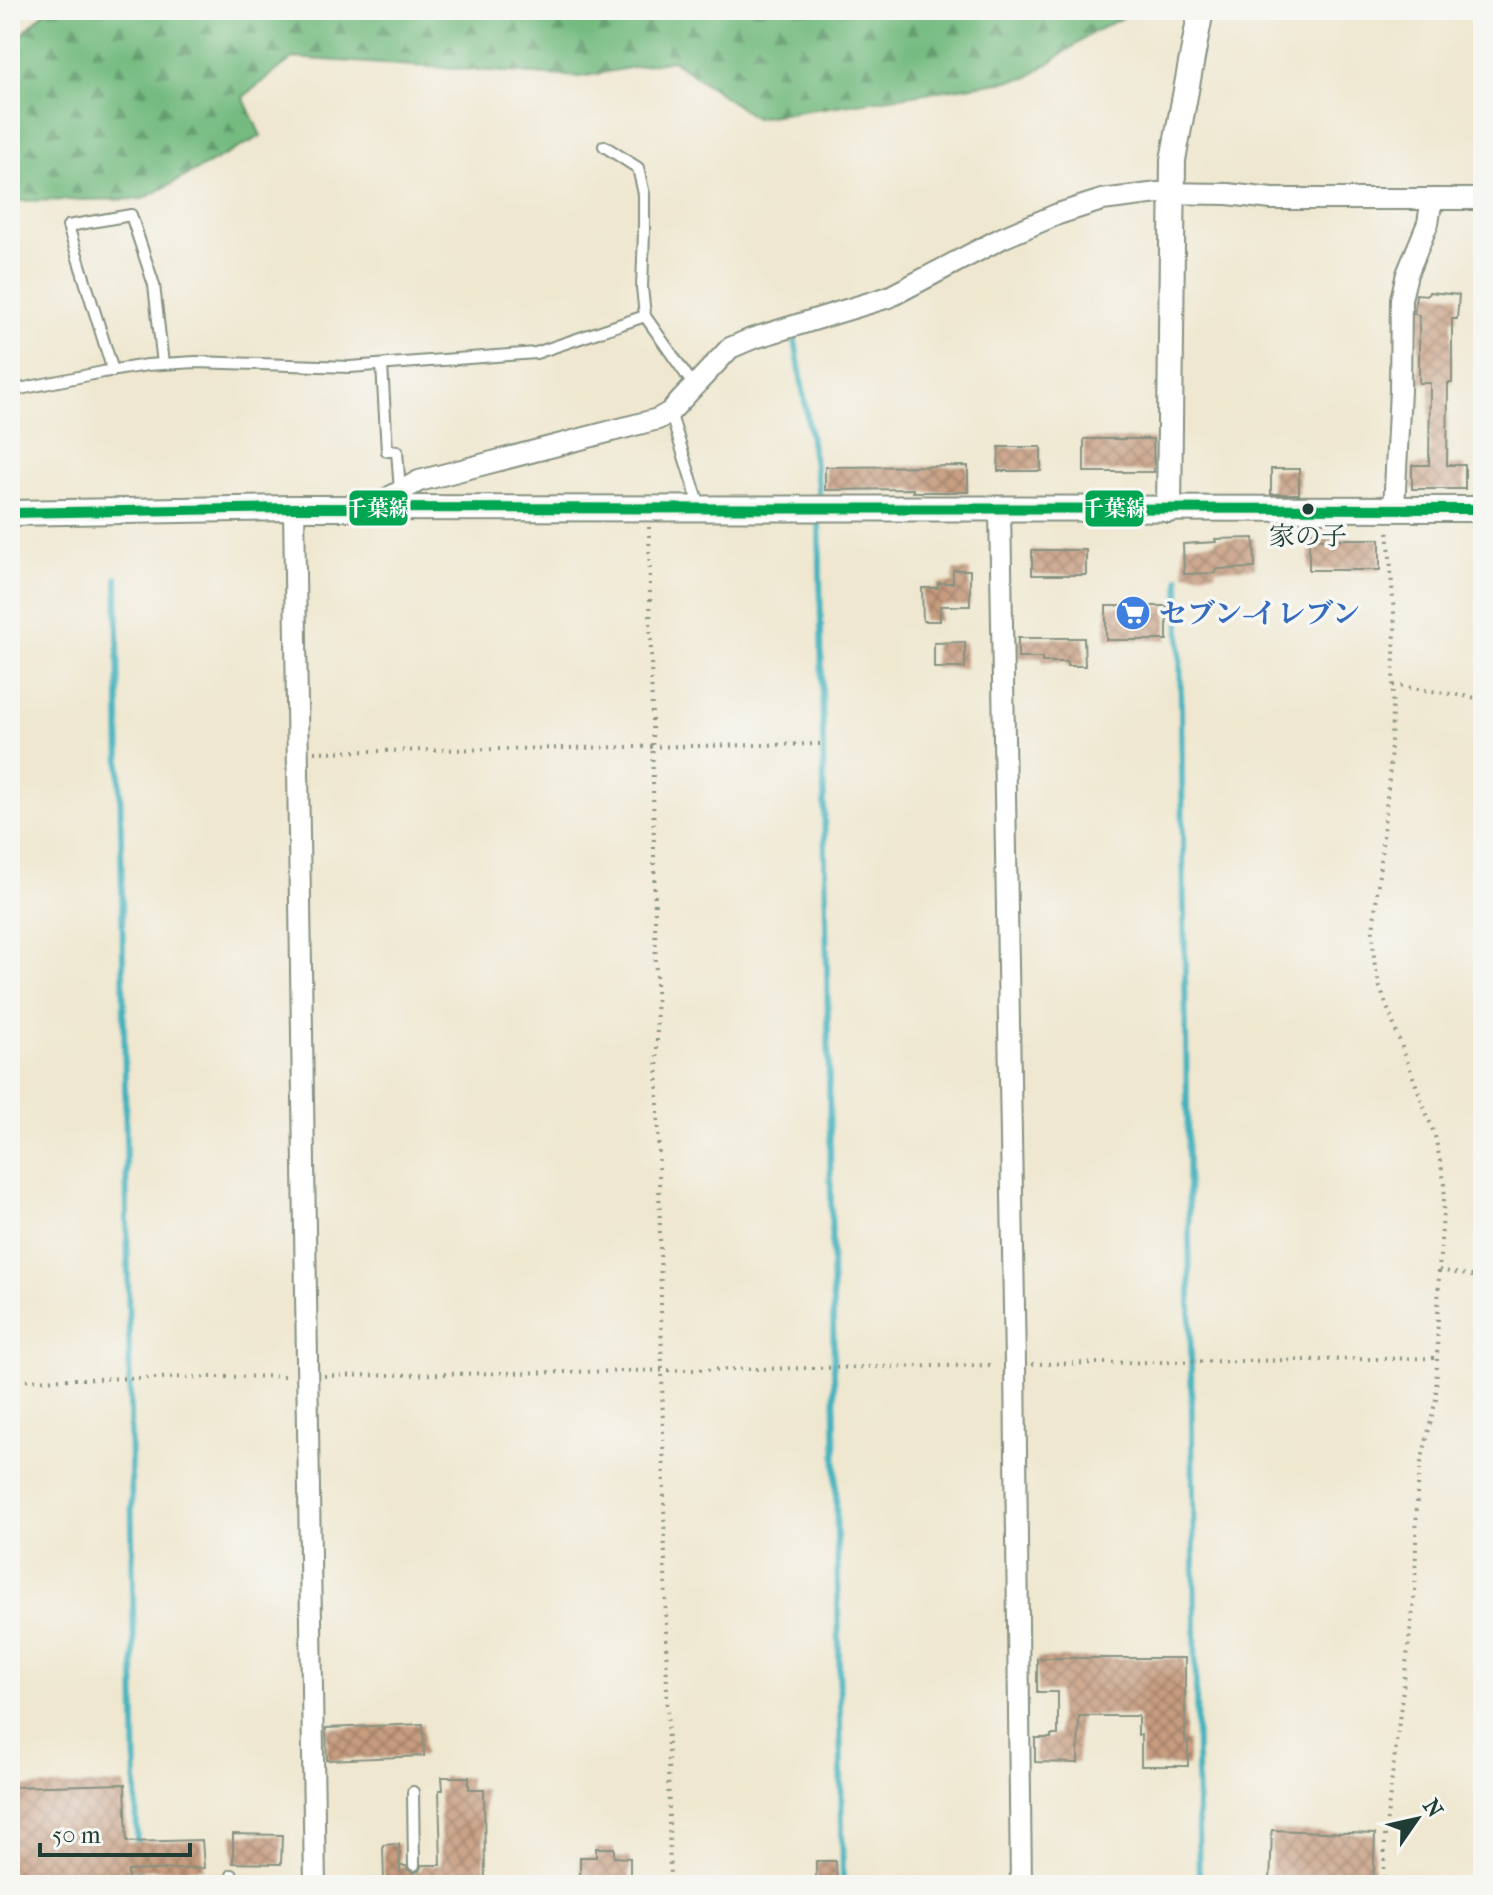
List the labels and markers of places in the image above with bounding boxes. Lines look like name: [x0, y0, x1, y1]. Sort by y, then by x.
marker: 家の子: [1300, 501, 1316, 517]
place label: 家の子: [1269, 521, 1347, 552]
supermarket icon: セブン-イレブン: [1114, 594, 1152, 632]
place label: セブン-イレブン: [1159, 597, 1360, 630]

